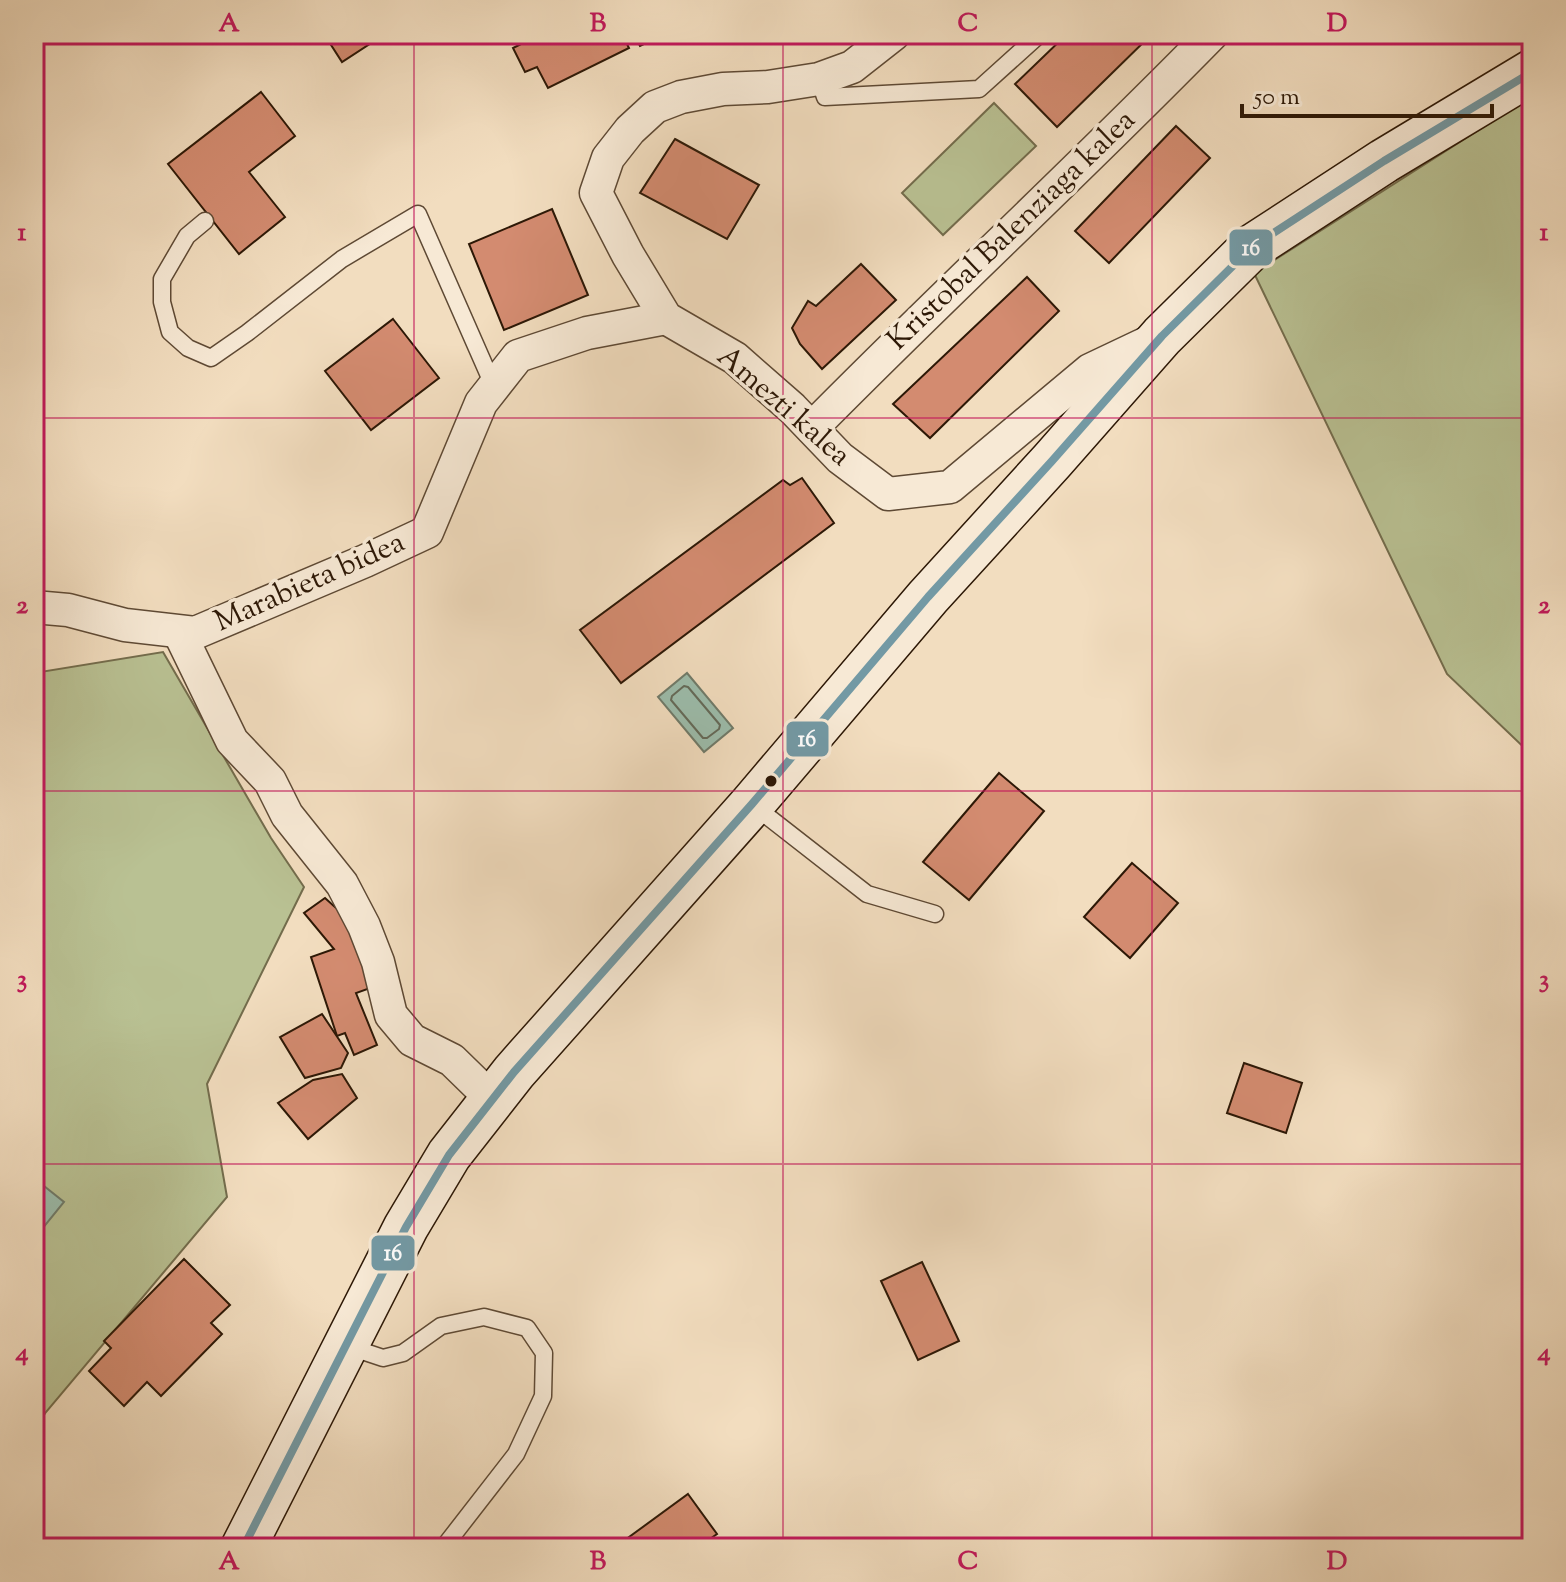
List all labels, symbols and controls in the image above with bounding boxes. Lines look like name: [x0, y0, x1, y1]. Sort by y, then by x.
text: A: [218, 6, 240, 43]
text: B: [590, 6, 607, 43]
text: C: [958, 6, 978, 43]
text: D: [1327, 6, 1347, 43]
scale bar: [1242, 68, 1492, 118]
text: 50 m: [1252, 81, 1300, 115]
street label: Kristobal Balenziaga kalea: [878, 101, 1146, 361]
text: 1: [18, 215, 27, 252]
text: 1: [1540, 215, 1549, 252]
line badge: 16: [1228, 228, 1274, 267]
text: 16: [1242, 234, 1260, 266]
street label: Amezti kalea: [706, 337, 860, 478]
street label: Marabieta bidea: [208, 522, 412, 644]
text: 2: [16, 588, 29, 625]
text: 2: [1538, 588, 1551, 625]
line badge: 16: [785, 720, 830, 758]
text: 16: [798, 725, 816, 757]
unlabelled marker: [763, 773, 779, 789]
text: 3: [17, 962, 27, 999]
text: 3: [1539, 962, 1549, 999]
line badge: 16: [370, 1234, 416, 1272]
text: 16: [384, 1239, 402, 1271]
text: 4: [14, 1335, 29, 1372]
text: 4: [1536, 1335, 1551, 1372]
text: A: [218, 1544, 240, 1581]
text: B: [590, 1544, 607, 1581]
text: C: [958, 1544, 978, 1581]
text: D: [1327, 1544, 1347, 1581]

